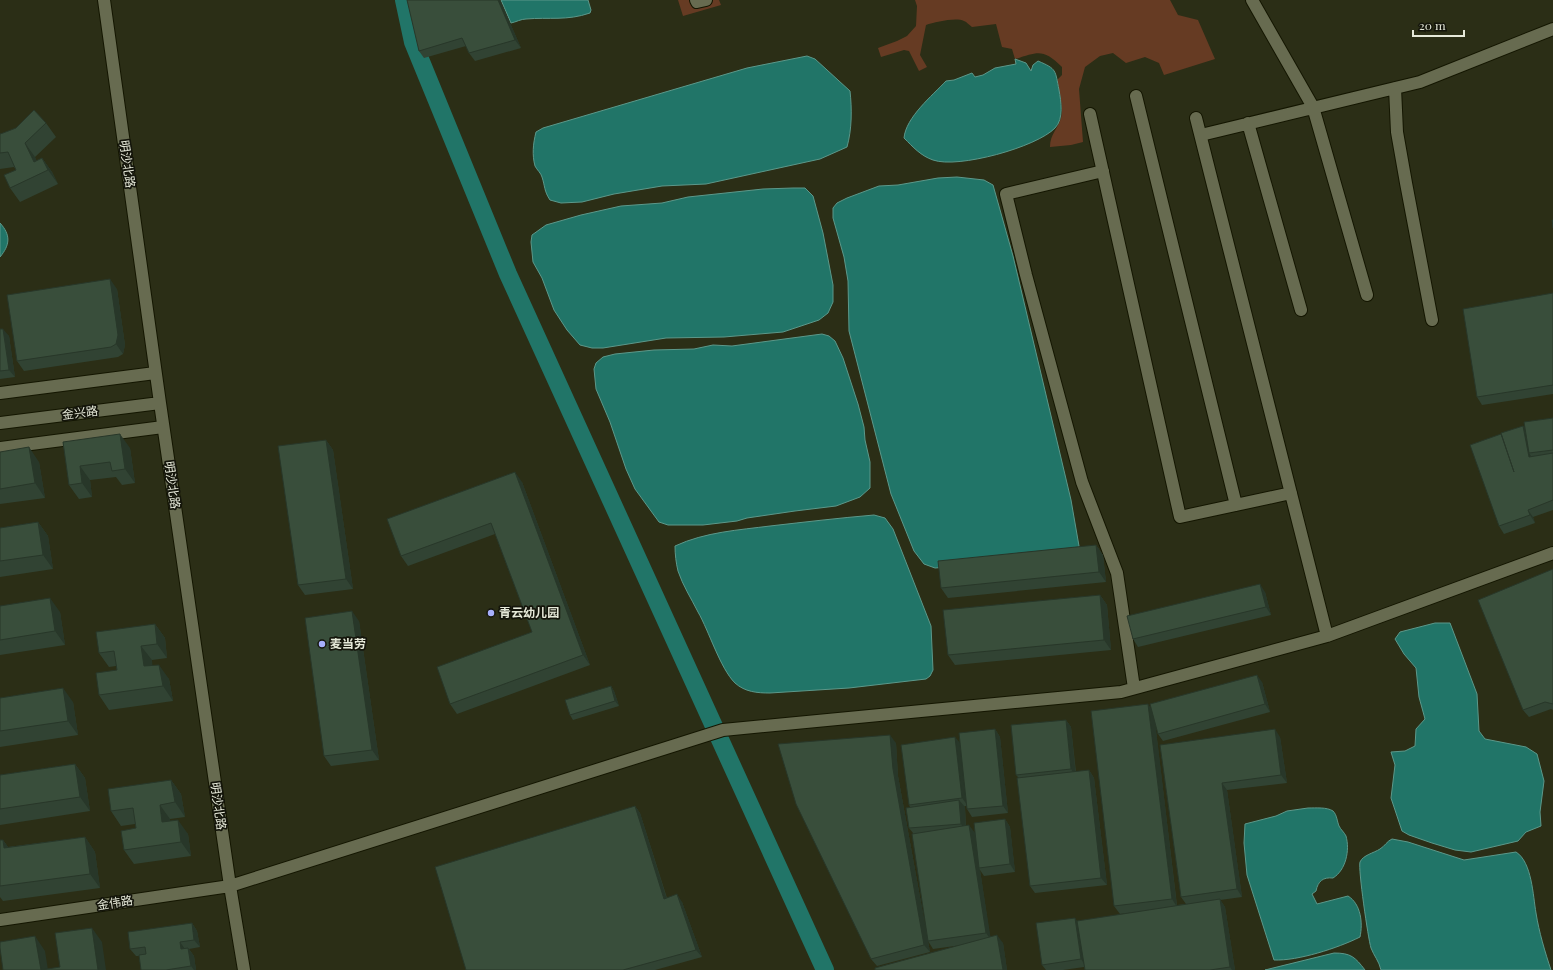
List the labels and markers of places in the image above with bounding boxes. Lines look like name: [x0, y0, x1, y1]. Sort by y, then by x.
place label: 青云幼儿园: [499, 604, 559, 620]
marker: 青云幼儿园: [486, 608, 496, 618]
place label: 麦当劳: [330, 635, 366, 651]
marker: 麦当劳: [317, 639, 327, 649]

